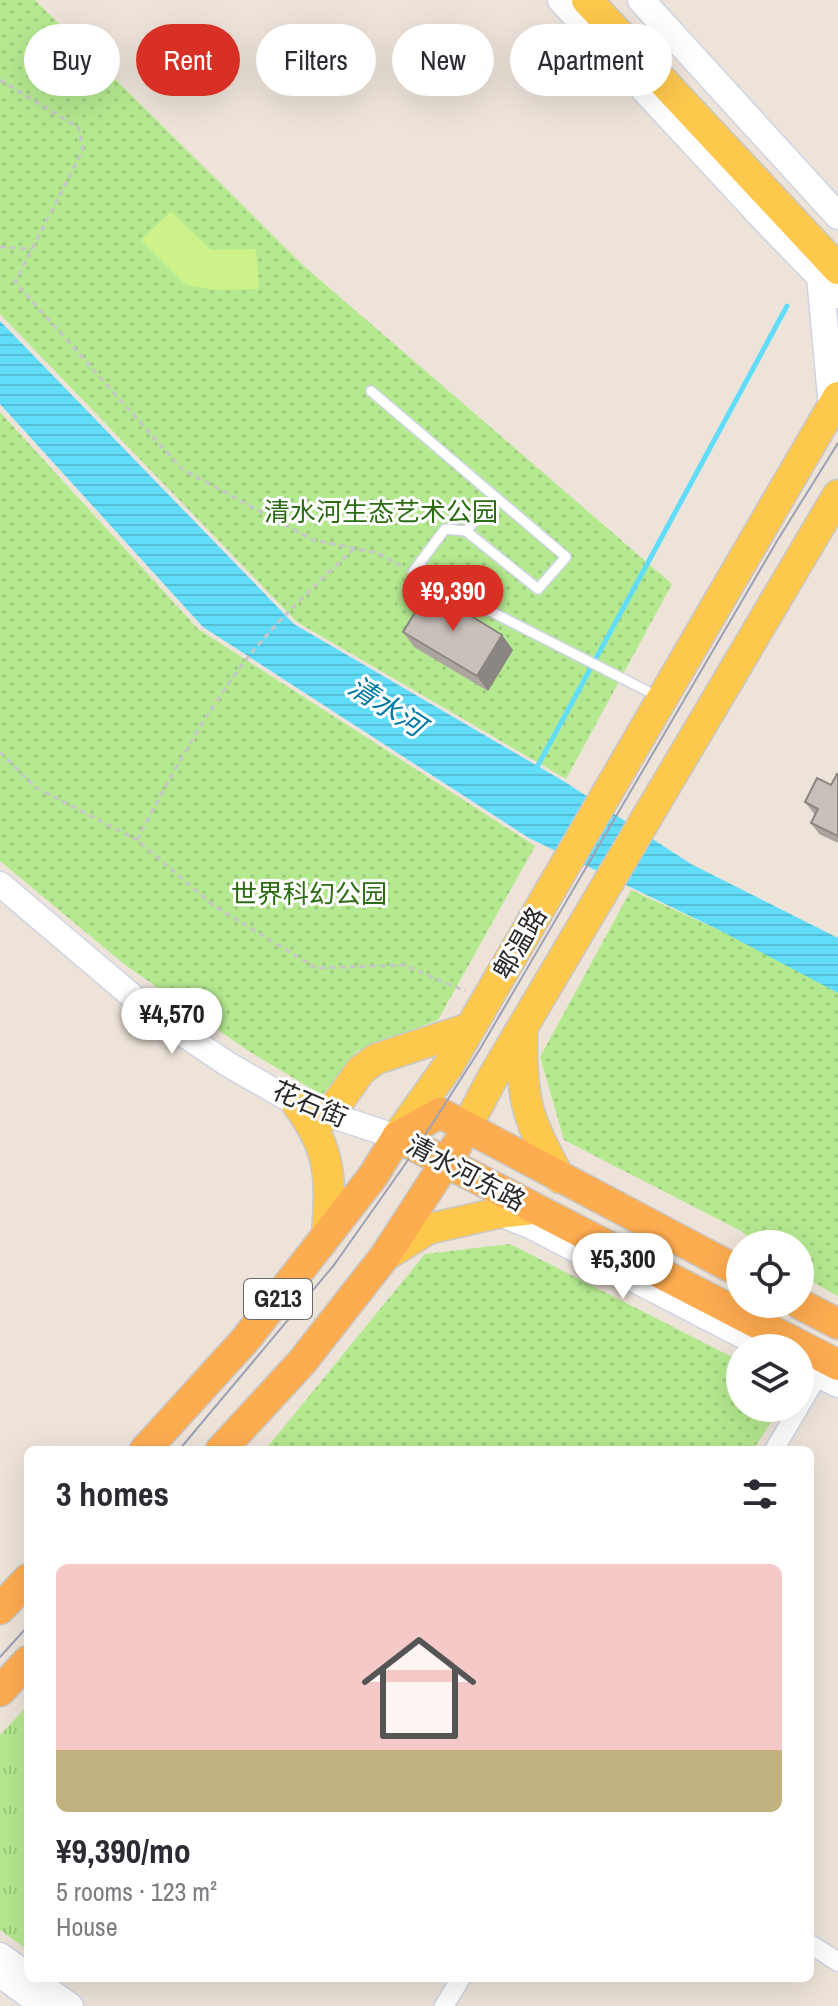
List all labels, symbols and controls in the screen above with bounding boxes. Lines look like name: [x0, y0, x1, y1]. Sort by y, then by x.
chip: Buy: [24, 24, 120, 96]
chip: Rent: [136, 24, 240, 96]
chip: Filters: [256, 24, 376, 96]
chip: New: [392, 24, 494, 96]
chip: Apartment: [510, 24, 672, 96]
park label: 清水河生态艺术公园: [264, 494, 498, 529]
pin: ¥9,390: [388, 565, 518, 633]
text: ¥9,390: [420, 573, 486, 608]
water label: 清水河: [341, 667, 437, 748]
park label: 世界科幻公园: [231, 876, 387, 911]
street label: 郫温路: [485, 900, 554, 985]
pin: ¥4,570: [107, 988, 237, 1056]
text: ¥4,570: [139, 996, 205, 1031]
street label: 花石街: [267, 1072, 353, 1135]
street label: 清水河东路: [401, 1127, 532, 1219]
map controls: [726, 1230, 814, 1422]
button: locate: [726, 1230, 814, 1318]
pin: ¥5,300: [558, 1233, 688, 1301]
text: ¥5,300: [590, 1241, 656, 1276]
road number: G213: [244, 1279, 312, 1319]
button: layers: [726, 1334, 814, 1422]
text: 3 homes: [56, 1471, 169, 1517]
icon: filters: [738, 1472, 782, 1516]
icon: home: [347, 1616, 491, 1760]
text: ¥9,390/mo: [56, 1828, 191, 1874]
text: 5 rooms · 123 m²: [56, 1874, 217, 1909]
text: House: [56, 1909, 118, 1944]

